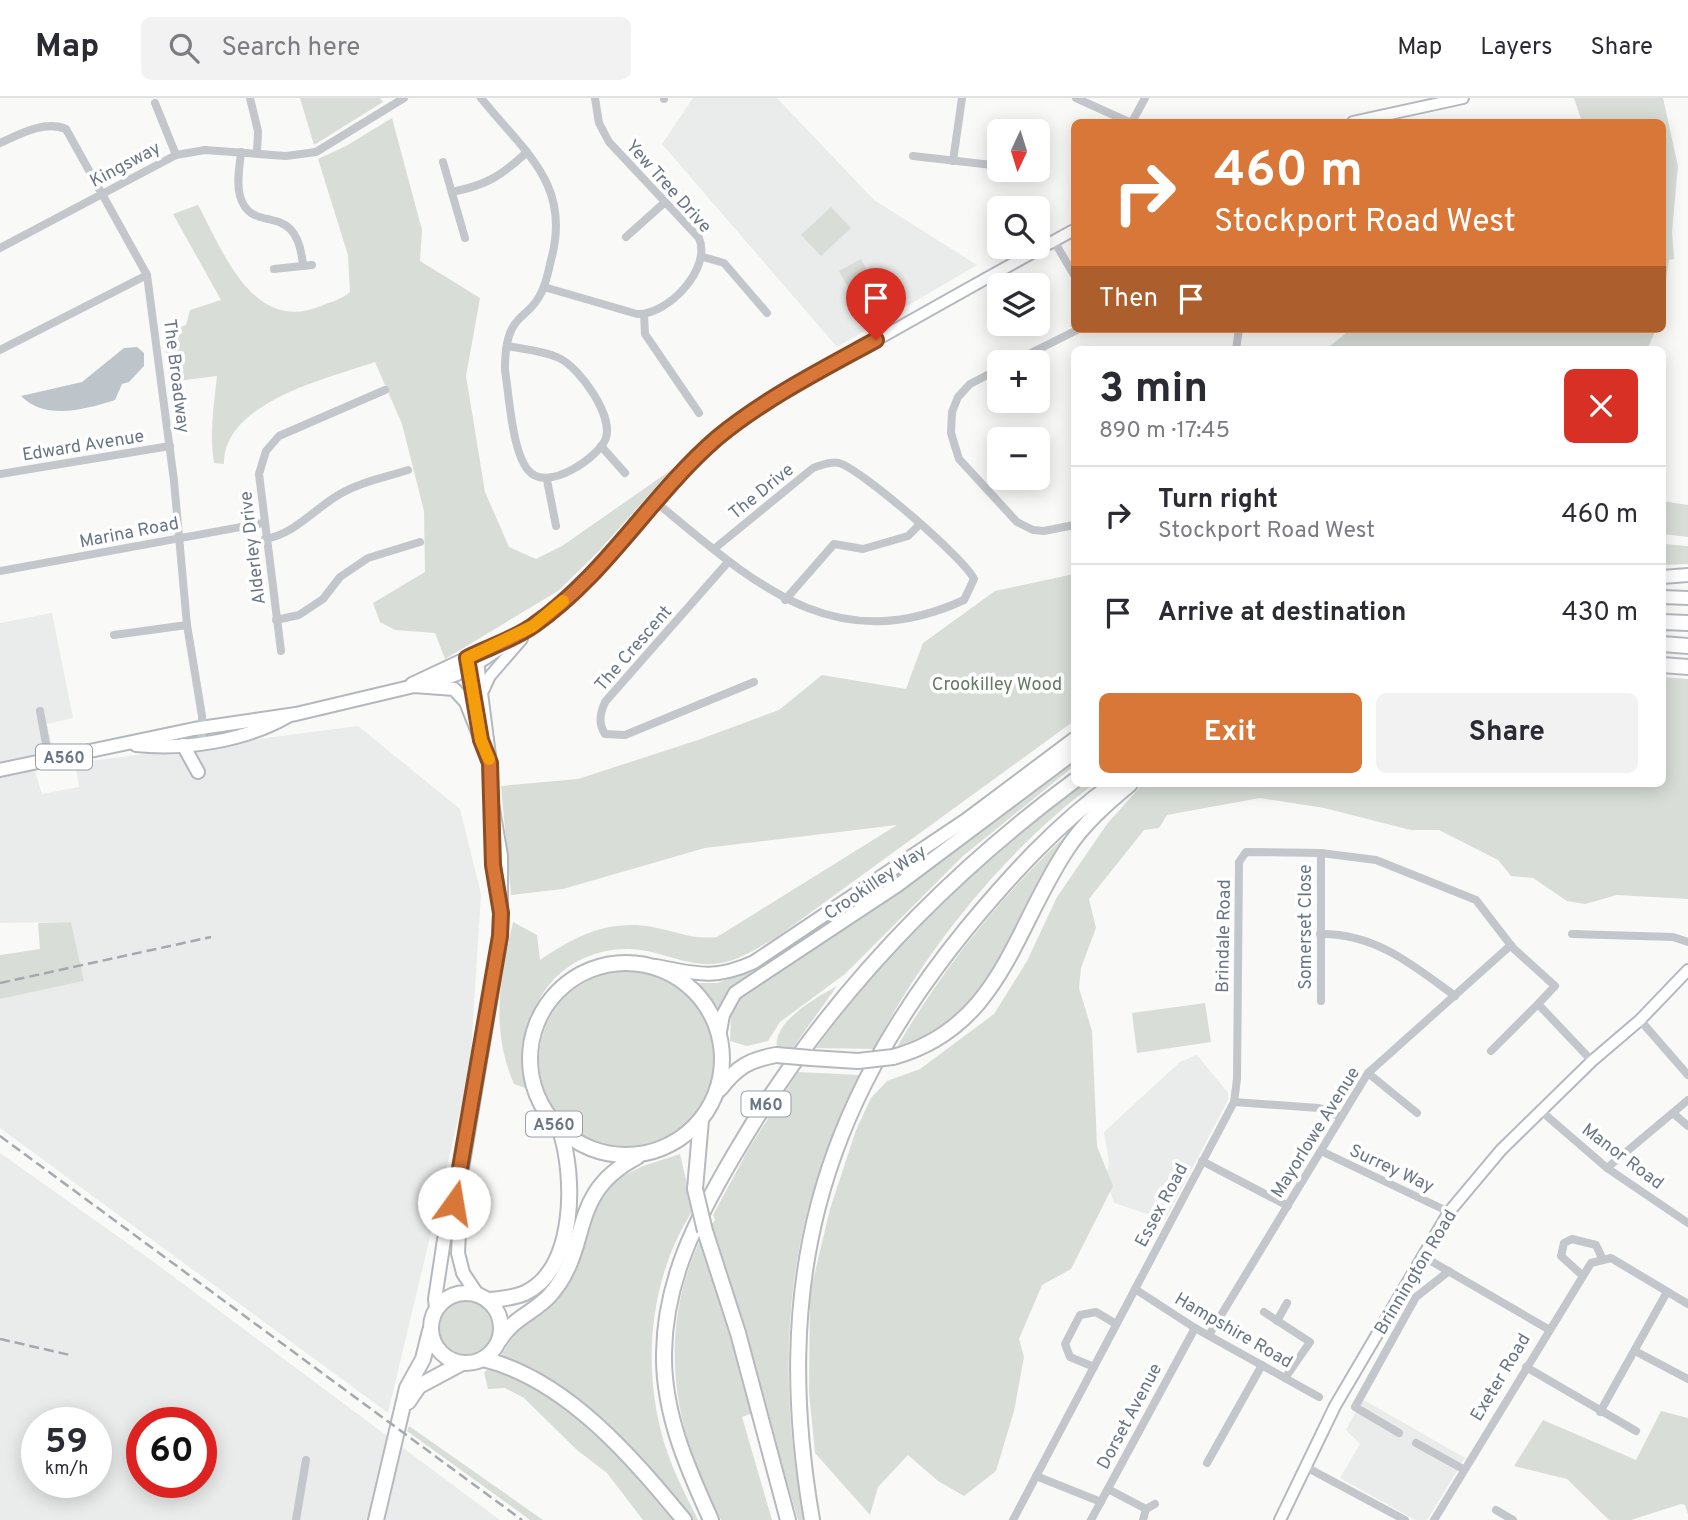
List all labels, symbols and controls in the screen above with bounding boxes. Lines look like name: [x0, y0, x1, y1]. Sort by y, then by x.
search box: [141, 17, 631, 80]
text: Map: [35, 27, 99, 69]
icon: search: [165, 29, 203, 67]
text: Search here: [221, 32, 360, 65]
text: Map: [1397, 33, 1442, 63]
text: Layers: [1480, 33, 1552, 63]
text: Share: [1590, 33, 1653, 63]
north arrow: [987, 119, 1050, 182]
map controls: [987, 119, 1050, 490]
street label: Yew Tree Drive: [620, 136, 716, 238]
street label: Kingsway: [86, 137, 165, 194]
text: 460 m: [1214, 142, 1363, 204]
icon: right: [1099, 147, 1190, 238]
button: search: [987, 196, 1050, 259]
text: Stockport Road West: [1214, 203, 1516, 243]
pin: [846, 268, 906, 340]
button: layers: [987, 273, 1050, 336]
icon: arrive: [857, 279, 895, 317]
icon: arrive: [1172, 280, 1210, 318]
text: Then: [1099, 283, 1158, 316]
street label: The Broadway: [157, 318, 194, 435]
button: +: [987, 350, 1050, 413]
text: 3 min: [1099, 364, 1208, 417]
button: close: [1564, 369, 1638, 443]
text: 890 m · 17:45: [1099, 417, 1230, 446]
street label: Edward Avenue: [21, 426, 146, 467]
button: −: [987, 427, 1050, 490]
street label: The Drive: [725, 459, 799, 525]
text: Turn right: [1158, 484, 1278, 517]
street label: Alderley Drive: [235, 490, 272, 606]
icon: right: [1099, 496, 1137, 534]
text: 460 m: [1562, 499, 1638, 532]
street label: Marina Road: [78, 513, 181, 554]
text: Stockport Road West: [1158, 517, 1375, 546]
icon: arrive: [1099, 594, 1137, 632]
text: Arrive at destination: [1158, 597, 1406, 630]
text: 430 m: [1562, 597, 1638, 630]
street label: The Crescent: [591, 601, 678, 697]
park label: Crookilley Wood: [932, 674, 1062, 697]
button: Exit: [1099, 693, 1362, 773]
button: Share: [1376, 693, 1638, 773]
road number: A560: [36, 744, 92, 770]
street label: Crookilley Way: [820, 841, 931, 926]
street label: Somerset Close: [1295, 864, 1318, 990]
street label: Brindale Road: [1212, 879, 1237, 993]
street label: Mayorlowe Avenue: [1267, 1063, 1366, 1203]
road number: M60: [742, 1092, 790, 1116]
road number: A560: [526, 1112, 582, 1136]
street label: Manor Road: [1576, 1119, 1668, 1196]
street label: Surrey Way: [1345, 1140, 1437, 1199]
street label: Essex Road: [1131, 1160, 1194, 1252]
position arrow: [417, 1166, 491, 1240]
street label: Brinnington Road: [1370, 1206, 1463, 1339]
street label: Hampshire Road: [1170, 1288, 1296, 1374]
street label: Exeter Road: [1466, 1330, 1536, 1426]
street label: Dorset Avenue: [1093, 1360, 1168, 1474]
speed limit sign: 60: [126, 1407, 217, 1498]
text: 59: [45, 1421, 88, 1465]
text: km/h: [45, 1458, 88, 1481]

